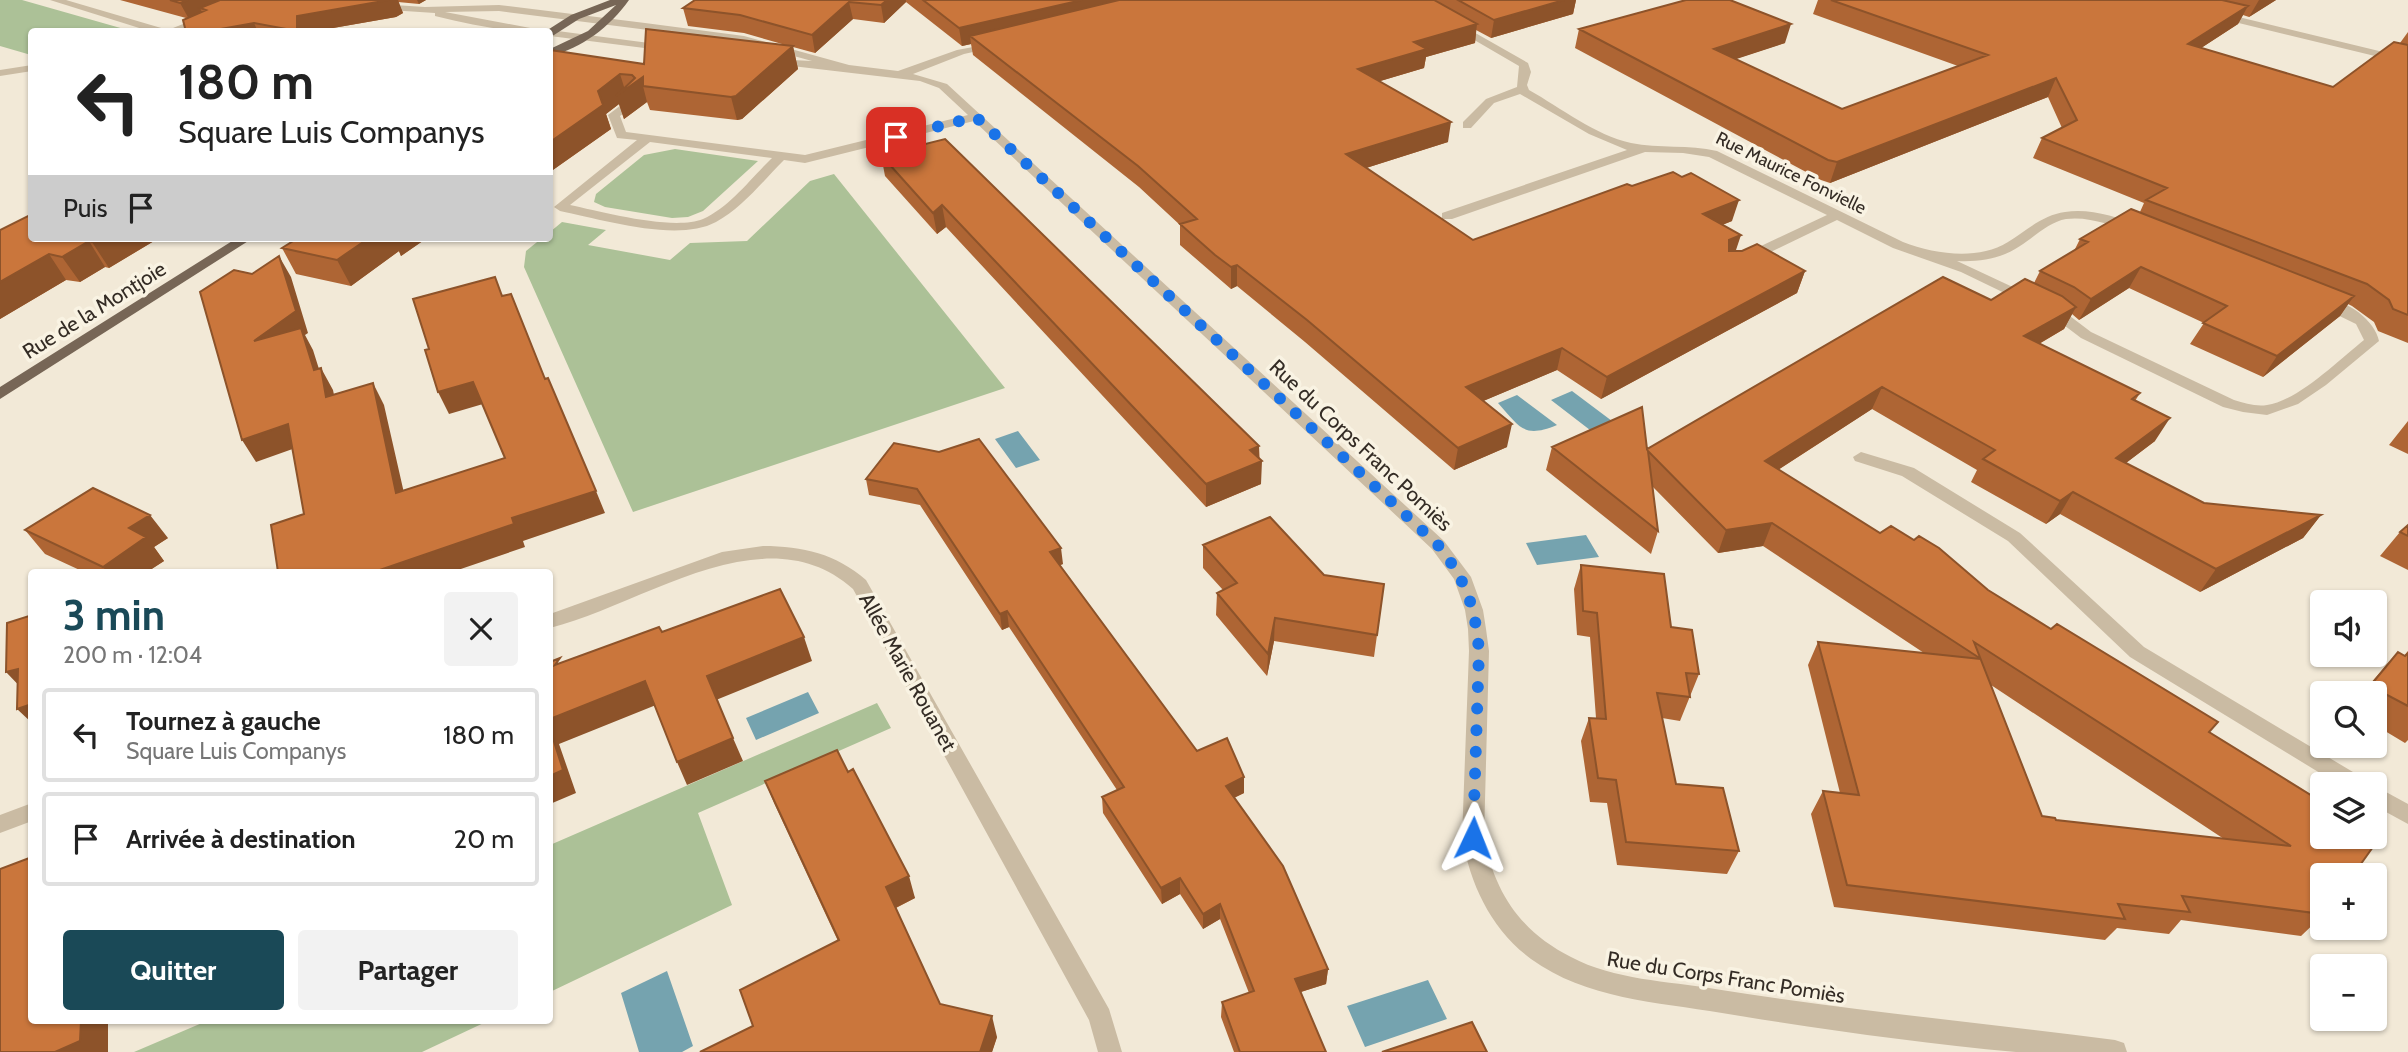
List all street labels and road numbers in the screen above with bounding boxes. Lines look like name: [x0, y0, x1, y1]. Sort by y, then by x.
street label: Rue Maurice Fonvielle: [1712, 127, 1870, 219]
street label: Rue de la Montjoie: [18, 256, 171, 365]
street label: Rue du Corps Franc Pomiès: [1265, 354, 1458, 536]
street label: Allée Marie Rouanet: [854, 589, 962, 755]
street label: Rue du Corps Franc Pomiès: [1605, 946, 1847, 1008]

